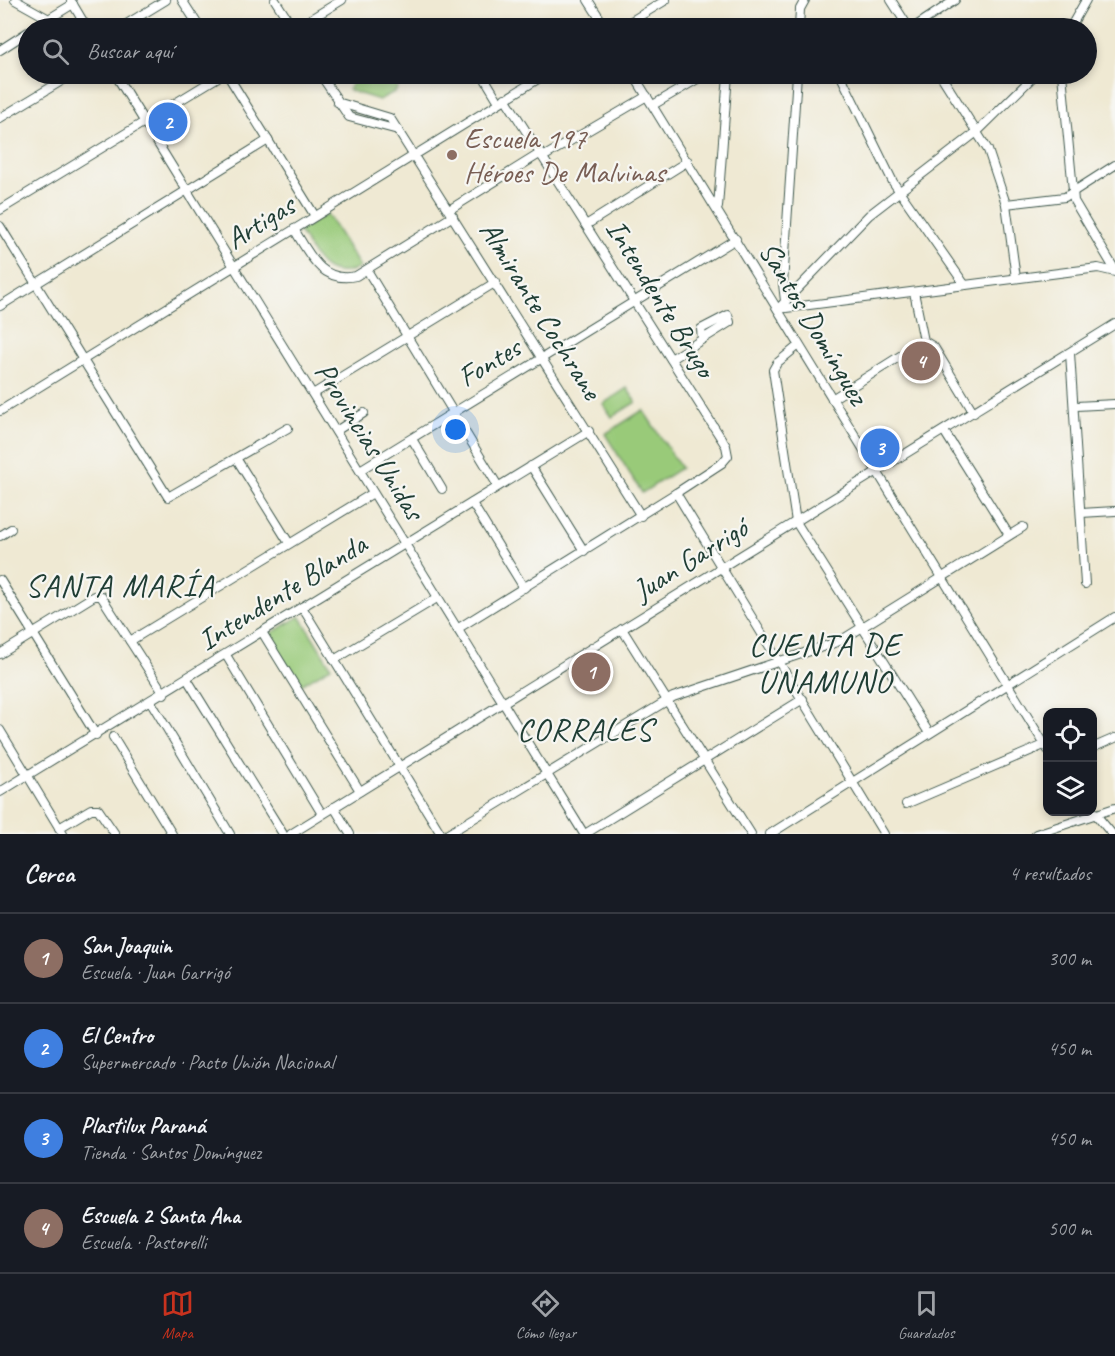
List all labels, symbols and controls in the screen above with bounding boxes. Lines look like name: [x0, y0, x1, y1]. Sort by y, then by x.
search box: [18, 18, 1097, 84]
icon: search: [39, 35, 72, 68]
text: Buscar aquí: [87, 37, 173, 65]
pin: 2: [148, 100, 188, 144]
place label: Escuela 197 Héroes De Malvinas: [464, 119, 668, 191]
marker: Escuela 197 Héroes De Malvinas: [445, 148, 459, 162]
street label: Artigas: [219, 185, 304, 258]
street label: Intendente Brugo: [597, 212, 726, 387]
street label: Almirante Cochrane: [471, 214, 612, 408]
street label: Santos Domínguez: [750, 234, 878, 413]
street label: Fontes: [450, 327, 530, 396]
pin: 4: [902, 338, 940, 384]
street label: Provincias Unidas: [306, 355, 435, 529]
your location: [441, 415, 470, 444]
pin: 3: [860, 426, 900, 470]
street label: Juan Garrigó: [624, 507, 758, 610]
street label: Intendente Blanda: [191, 524, 375, 659]
district label: SANTA MARÍA: [25, 565, 215, 606]
district label: CUENTA DE UNAMUNO: [749, 624, 904, 702]
pin: 1: [572, 650, 610, 694]
map controls: [1043, 708, 1097, 816]
button: locate: [1043, 708, 1097, 762]
district label: CORRALES: [517, 709, 658, 750]
button: layers: [1043, 762, 1097, 816]
text: Cerca: [24, 857, 74, 890]
text: 4 resultados: [1009, 861, 1091, 886]
text: San Joaquin: [81, 932, 172, 960]
text: 1: [39, 946, 48, 971]
text: 300 m: [1048, 946, 1091, 971]
text: Escuela · Juan Garrigó: [81, 960, 230, 985]
text: El Centro: [81, 1022, 153, 1050]
text: 2: [39, 1036, 48, 1061]
text: 450 m: [1048, 1036, 1091, 1061]
text: Supermercado · Pacto Unión Nacional: [81, 1050, 334, 1075]
text: Plastilux Paraná: [81, 1112, 205, 1140]
text: 3: [39, 1126, 48, 1151]
text: 450 m: [1048, 1126, 1091, 1151]
text: Tienda · Santos Domínguez: [81, 1140, 261, 1165]
text: Escuela 2 Santa Ana: [81, 1202, 240, 1230]
text: 4: [39, 1216, 48, 1241]
text: 500 m: [1048, 1216, 1091, 1241]
text: Escuela · Pastorelli: [81, 1230, 206, 1255]
tab: Mapa: [161, 1287, 194, 1343]
tab: Cómo llegar: [516, 1287, 576, 1343]
tab: Guardados: [898, 1287, 954, 1343]

